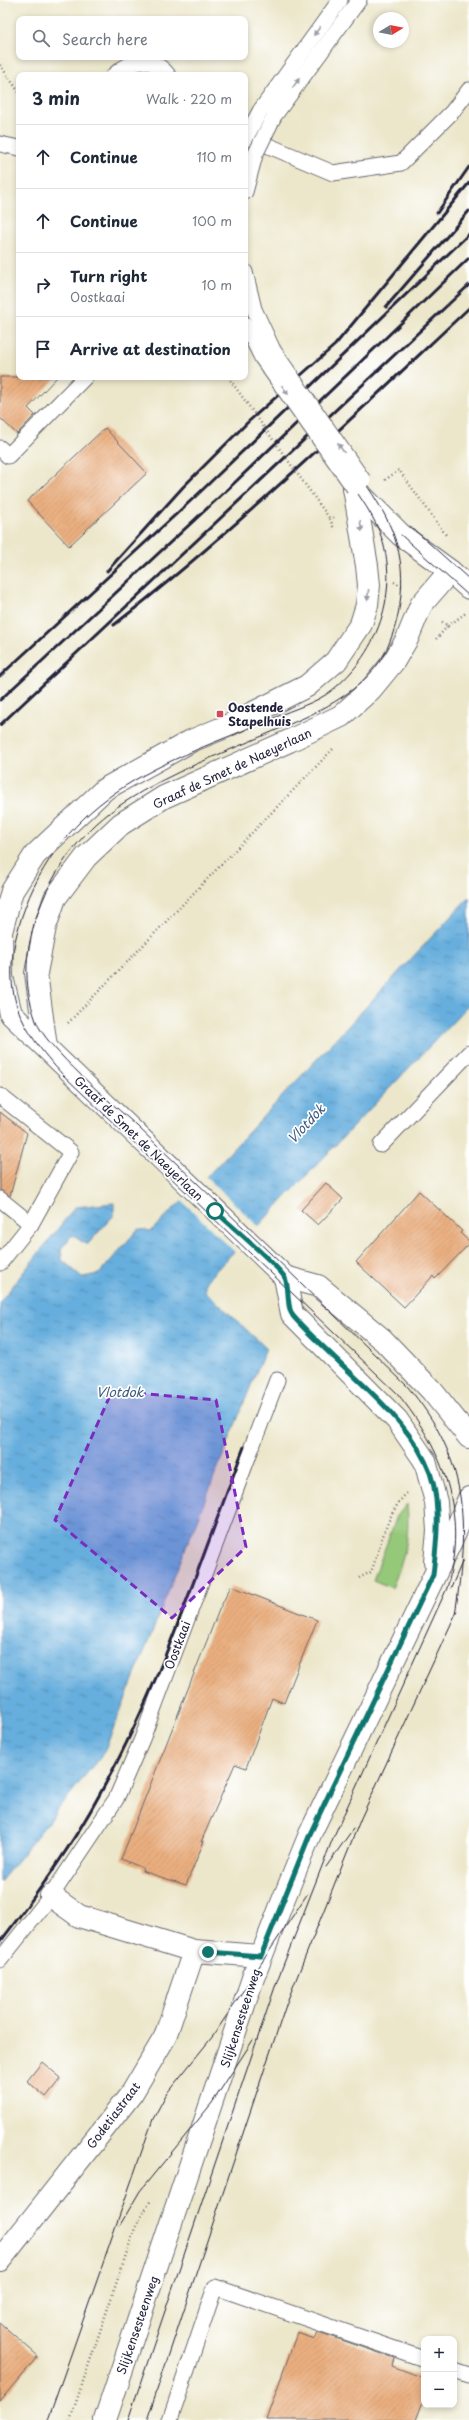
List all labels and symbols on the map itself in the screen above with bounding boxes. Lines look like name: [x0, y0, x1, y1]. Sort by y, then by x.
north arrow: [373, 12, 409, 48]
one-way arrow: [313, 26, 321, 37]
one-way arrow: [292, 78, 300, 89]
one-way arrow: [280, 385, 288, 395]
one-way arrow: [337, 442, 345, 453]
one-way arrow: [358, 520, 364, 533]
one-way arrow: [365, 589, 371, 601]
place label: Oostende Stapelhuis: [228, 698, 291, 730]
marker: Oostende Stapelhuis: [215, 709, 225, 719]
street label: Graaf de Smet de Naeyerlaan: [150, 723, 314, 813]
street label: Graaf de Smet de Naeyerlaan: [70, 1071, 208, 1205]
water label: Vlotdok: [283, 1099, 330, 1147]
route start: [206, 1202, 224, 1220]
water label: Vlotdok: [96, 1382, 145, 1401]
street label: Oostkaai: [159, 1618, 195, 1672]
route end: [199, 1943, 217, 1961]
street label: Slijkensesteenweg: [215, 1966, 265, 2070]
street label: Godetiastraat: [82, 2078, 144, 2152]
street label: Slijkensesteenweg: [112, 2273, 162, 2377]

